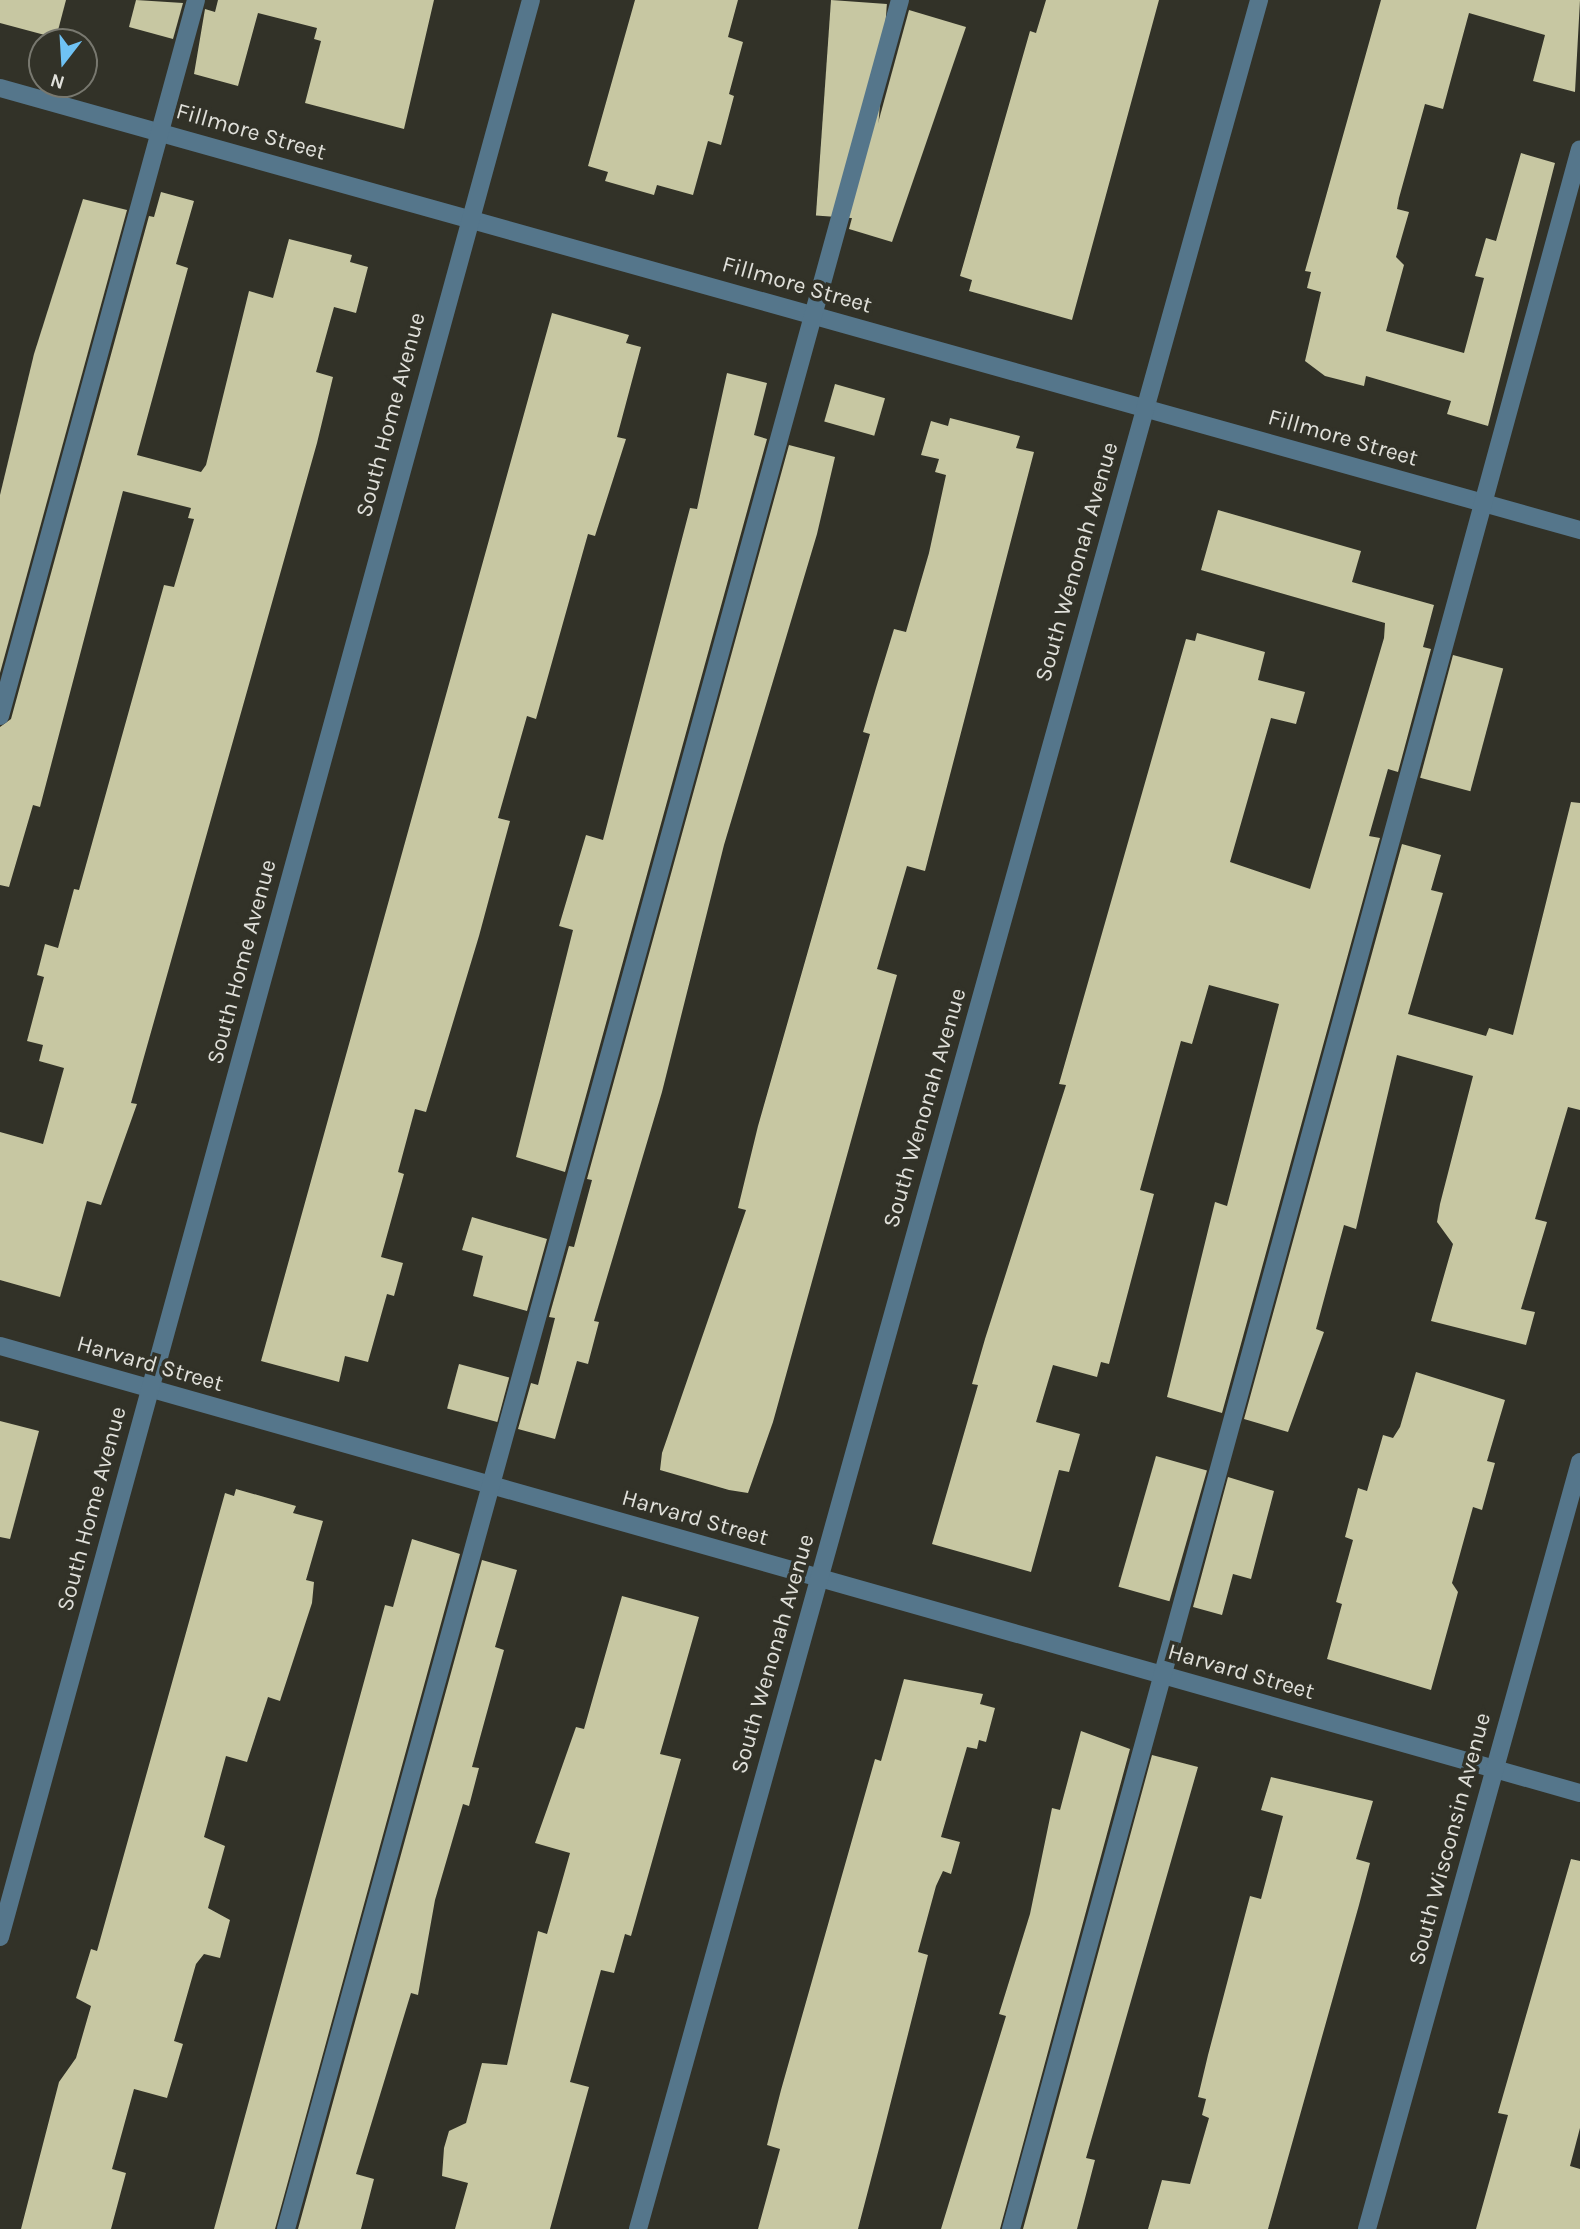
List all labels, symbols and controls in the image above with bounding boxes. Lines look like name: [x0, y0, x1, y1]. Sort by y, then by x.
north arrow: [28, 28, 98, 98]
text: N: [48, 69, 67, 94]
street label: Fillmore Street: [173, 97, 329, 167]
street label: Fillmore Street: [719, 250, 875, 320]
street label: South Home Avenue: [350, 310, 432, 520]
street label: Fillmore Street: [1265, 403, 1421, 473]
street label: South Wenonah Avenue: [1030, 439, 1124, 685]
street label: South Home Avenue: [201, 857, 283, 1067]
street label: South Wenonah Avenue: [878, 985, 972, 1231]
street label: Harvard Street: [74, 1330, 226, 1398]
street label: South Home Avenue: [51, 1404, 133, 1614]
street label: Harvard Street: [619, 1484, 771, 1552]
street label: South Wenonah Avenue: [726, 1531, 820, 1777]
street label: Harvard Street: [1165, 1638, 1317, 1706]
street label: South Wisconsin Avenue: [1403, 1710, 1497, 1968]

